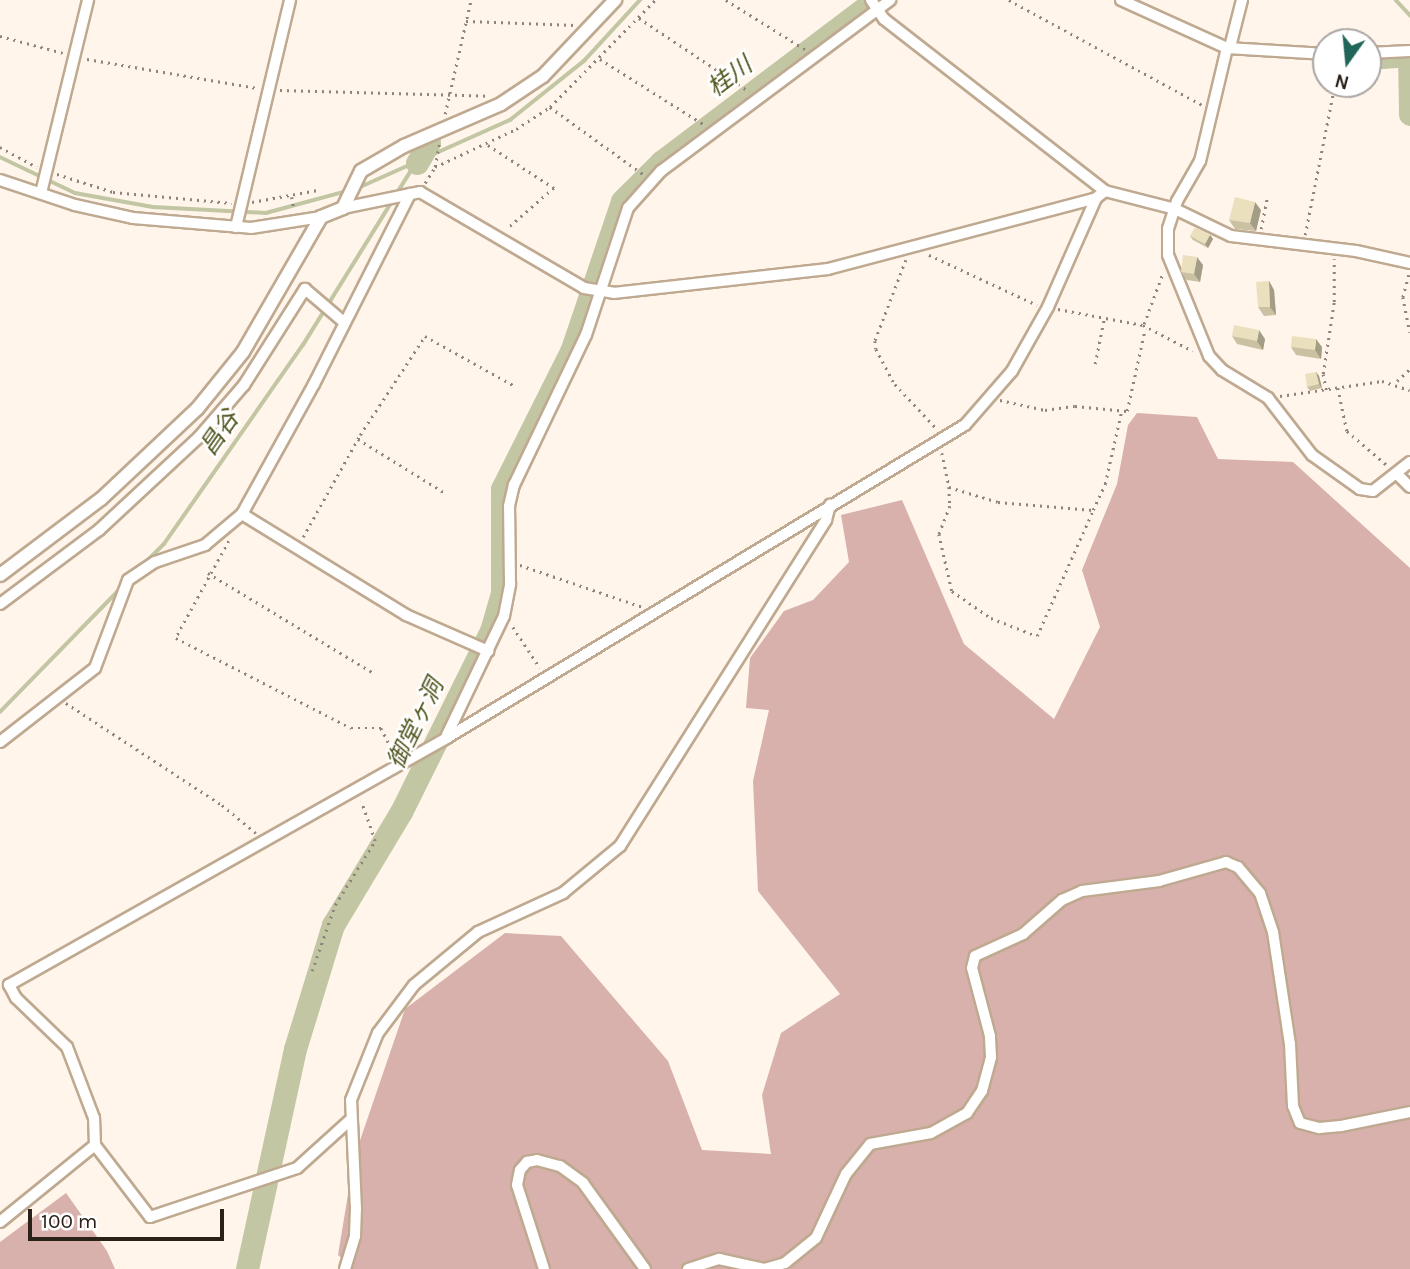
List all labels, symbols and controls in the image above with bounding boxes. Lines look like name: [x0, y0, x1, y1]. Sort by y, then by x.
north arrow: [1312, 28, 1382, 98]
water label: 桂川: [702, 51, 758, 103]
text: N: [1333, 69, 1352, 94]
water label: 昌谷: [194, 405, 246, 461]
water label: 御堂ヶ洞: [382, 675, 450, 773]
scale bar: [32, 1196, 228, 1240]
text: 100 m: [41, 1209, 98, 1233]

